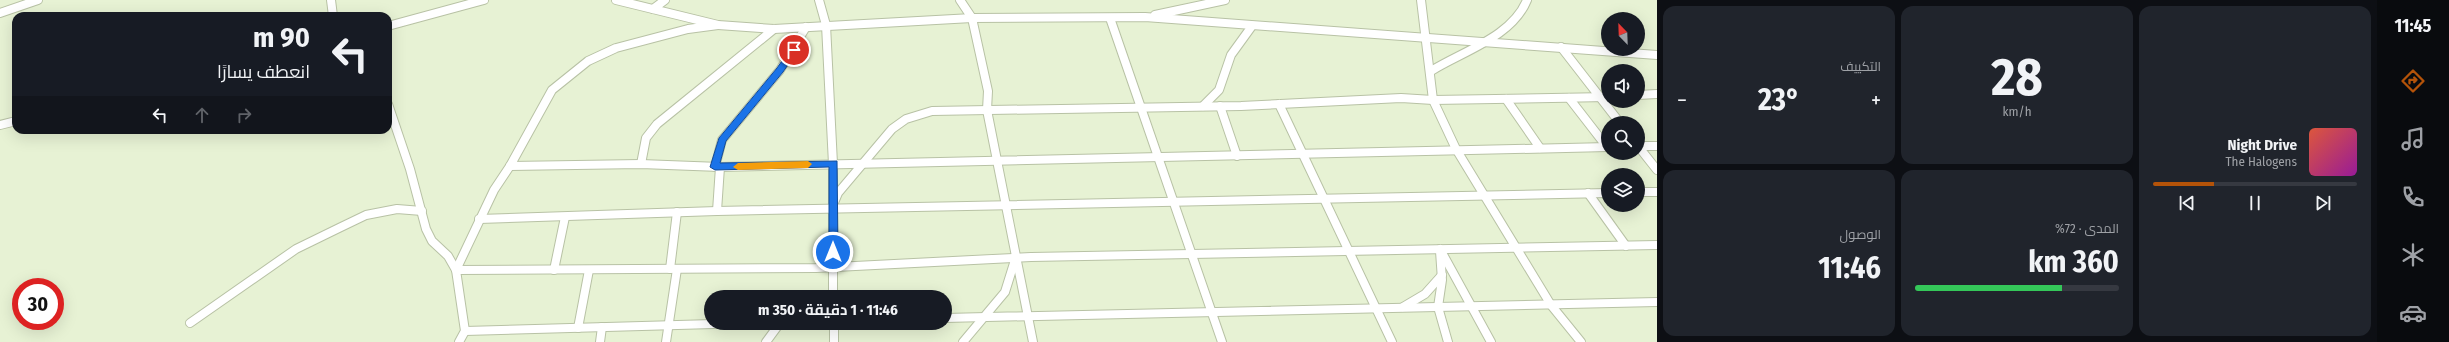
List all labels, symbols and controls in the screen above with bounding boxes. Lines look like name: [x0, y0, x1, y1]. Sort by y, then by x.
north arrow: [1601, 12, 1645, 56]
map controls: [1601, 12, 1645, 212]
text: 11:45: [2395, 15, 2431, 37]
text: 90 m: [253, 21, 310, 54]
icon: left: [324, 28, 376, 80]
pin: [777, 33, 811, 67]
icon: arrive: [783, 39, 805, 61]
text: 28: [1991, 46, 2043, 109]
text: التكييف: [1840, 59, 1881, 74]
text: انعطف يسارًا: [217, 61, 310, 83]
button: sound: [1601, 64, 1645, 108]
icon: directions: [2399, 67, 2427, 95]
text: 23°: [1758, 82, 1800, 118]
text: −: [1677, 87, 1687, 114]
text: +: [1871, 87, 1881, 114]
icon: left: [149, 104, 171, 126]
icon: ahead: [191, 104, 213, 126]
icon: right: [233, 104, 255, 126]
text: km/h: [2003, 104, 2032, 119]
button: search: [1601, 116, 1645, 160]
icon: music: [2399, 125, 2427, 153]
text: Night Drive: [2228, 136, 2297, 154]
text: The Halogens: [2226, 154, 2297, 169]
button: layers: [1601, 168, 1645, 212]
icon: phone: [2399, 183, 2427, 211]
icon: previous: [2176, 192, 2198, 214]
icon: pause: [2244, 192, 2266, 214]
icon: next: [2312, 192, 2334, 214]
text: المدى · 72%: [2055, 221, 2119, 236]
text: الوصول: [1840, 227, 1881, 242]
position arrow: [812, 231, 854, 273]
icon: climate: [2399, 241, 2427, 269]
text: 360 km: [2028, 244, 2119, 280]
text: 11:46: [1818, 250, 1881, 286]
speed limit sign: 30: [12, 278, 64, 330]
icon: car: [2399, 299, 2427, 327]
text: 11:46 · 1 دقيقة · 350 m: [758, 301, 898, 319]

